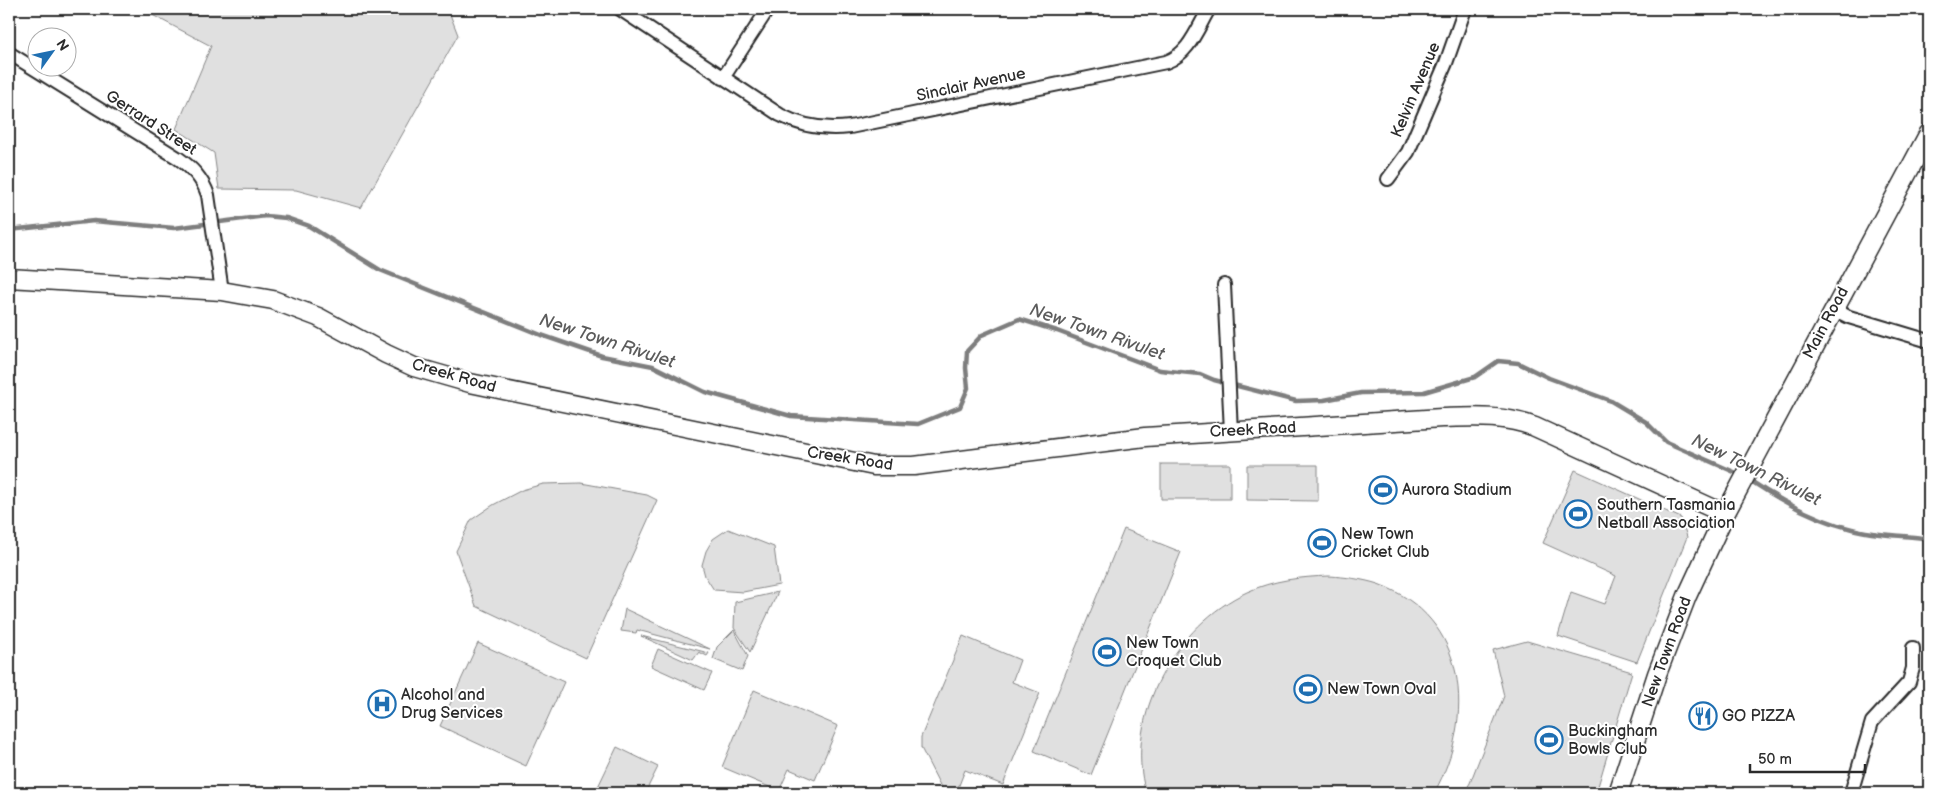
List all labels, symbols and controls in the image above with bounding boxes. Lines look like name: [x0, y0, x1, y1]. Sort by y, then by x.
north arrow: [28, 28, 78, 78]
text: N: [52, 36, 72, 54]
street label: Kelvin Avenue: [1387, 39, 1445, 141]
street label: Sinclair Avenue: [915, 64, 1028, 106]
street label: Gerrard Street: [102, 87, 200, 159]
street label: Main Road: [1799, 284, 1853, 362]
water label: New Town Rivulet: [1027, 299, 1168, 365]
water label: New Town Rivulet: [537, 309, 678, 373]
street label: Creek Road: [410, 355, 498, 397]
street label: Creek Road: [1209, 418, 1297, 442]
water label: New Town Rivulet: [1688, 430, 1824, 511]
street label: Creek Road: [806, 443, 894, 475]
sports icon: Aurora Stadium: [1368, 475, 1398, 505]
place label: Aurora Stadium: [1402, 481, 1512, 500]
place label: Southern Tasmania Netball Association: [1597, 496, 1735, 533]
sports icon: Southern Tasmania Netball Association: [1563, 499, 1593, 529]
place label: New Town Cricket Club: [1341, 525, 1430, 562]
sports icon: New Town Cricket Club: [1307, 528, 1337, 558]
street label: New Town Road: [1638, 594, 1696, 710]
place label: New Town Croquet Club: [1126, 634, 1222, 671]
sports icon: New Town Croquet Club: [1092, 637, 1122, 667]
sports icon: New Town Oval: [1293, 674, 1323, 704]
place label: New Town Oval: [1327, 680, 1436, 699]
place label: Alcohol and Drug Services: [401, 686, 503, 723]
hospital icon: Alcohol and Drug Services: [367, 689, 397, 719]
restaurant icon: GO PIZZA: [1688, 701, 1718, 731]
place label: GO PIZZA: [1722, 707, 1795, 726]
place label: Buckingham Bowls Club: [1568, 722, 1657, 759]
sports icon: Buckingham Bowls Club: [1534, 725, 1564, 755]
scale bar: [1750, 742, 1866, 774]
text: 50 m: [1758, 750, 1792, 769]

